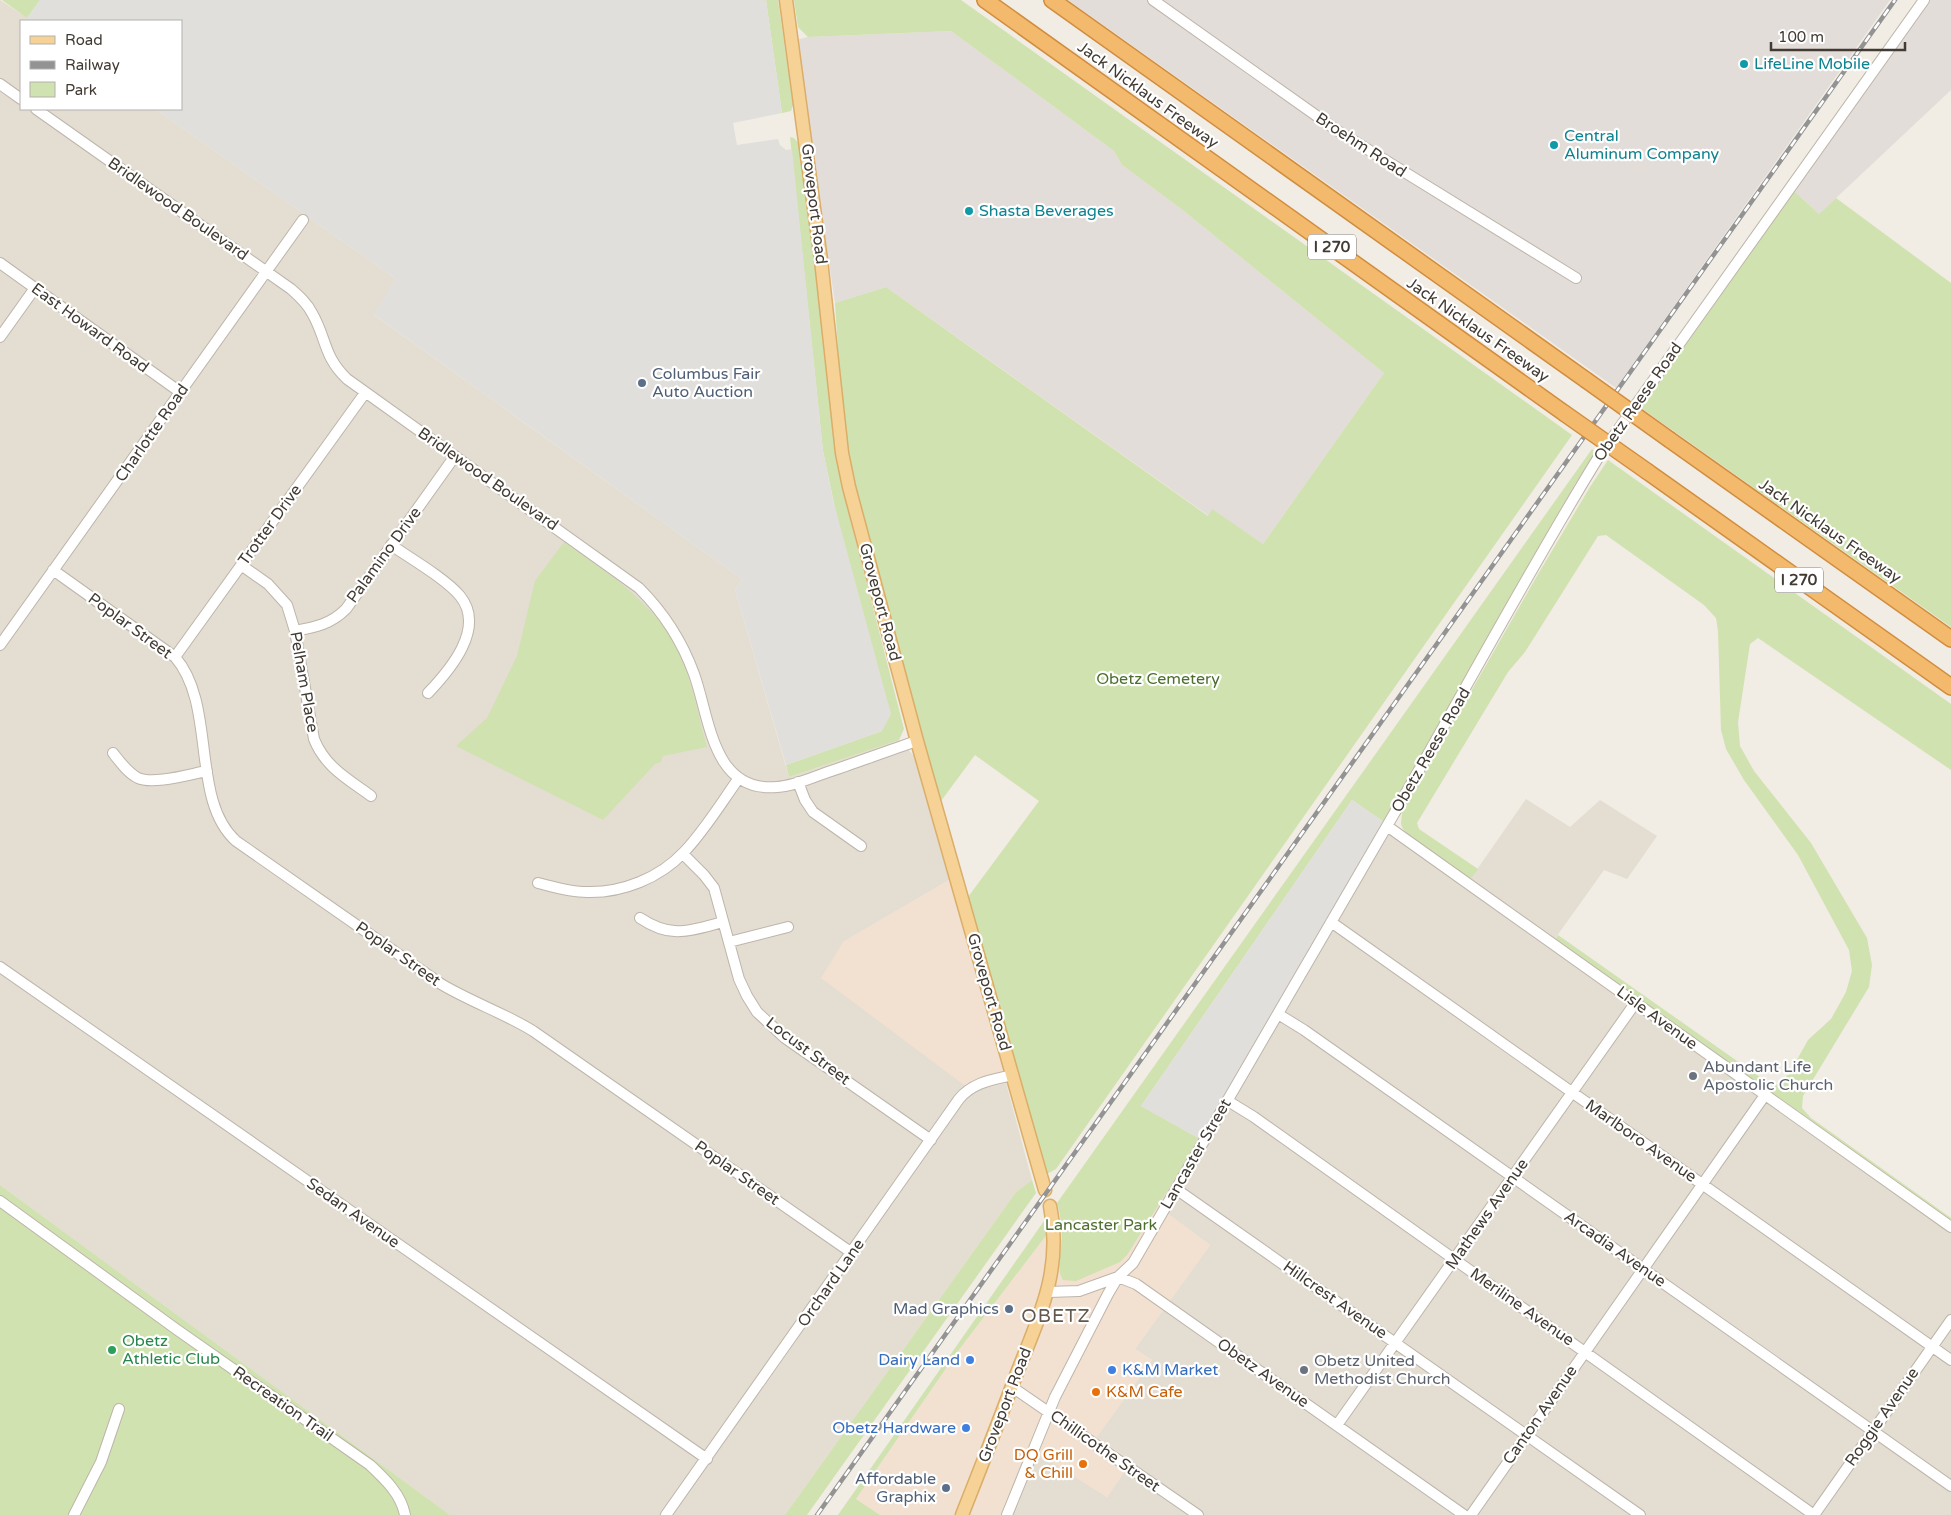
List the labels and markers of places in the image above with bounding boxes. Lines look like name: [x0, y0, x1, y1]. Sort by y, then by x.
place label: LifeLine Mobile: [1754, 54, 1870, 74]
marker: LifeLine Mobile: [1738, 58, 1750, 70]
place label: Central Aluminum Company: [1564, 126, 1719, 164]
marker: Central Aluminum Company: [1548, 139, 1560, 151]
place label: Shasta Beverages: [979, 201, 1114, 221]
marker: Shasta Beverages: [963, 205, 975, 217]
place label: Columbus Fair Auto Auction: [652, 364, 761, 402]
marker: Columbus Fair Auto Auction: [636, 377, 648, 389]
place label: Abundant Life Apostolic Church: [1703, 1057, 1833, 1095]
marker: Abundant Life Apostolic Church: [1687, 1070, 1699, 1082]
place label: Mad Graphics: [893, 1299, 999, 1319]
marker: Mad Graphics: [1003, 1303, 1015, 1315]
place label: Obetz Athletic Club: [122, 1331, 220, 1369]
marker: Obetz Athletic Club: [106, 1344, 118, 1356]
place label: Dairy Land: [878, 1350, 960, 1370]
place label: Obetz United Methodist Church: [1314, 1351, 1451, 1389]
marker: Dairy Land: [964, 1354, 976, 1366]
place label: K&M Market: [1122, 1360, 1218, 1380]
marker: K&M Market: [1106, 1364, 1118, 1376]
marker: Obetz United Methodist Church: [1298, 1364, 1310, 1376]
place label: K&M Cafe: [1106, 1382, 1183, 1402]
marker: K&M Cafe: [1090, 1386, 1102, 1398]
place label: Obetz Hardware: [832, 1418, 956, 1438]
marker: Obetz Hardware: [960, 1422, 972, 1434]
place label: DQ Grill & Chill: [1014, 1445, 1073, 1483]
marker: DQ Grill & Chill: [1077, 1458, 1089, 1470]
place label: Affordable Graphix: [855, 1469, 936, 1507]
marker: Affordable Graphix: [940, 1482, 952, 1494]

